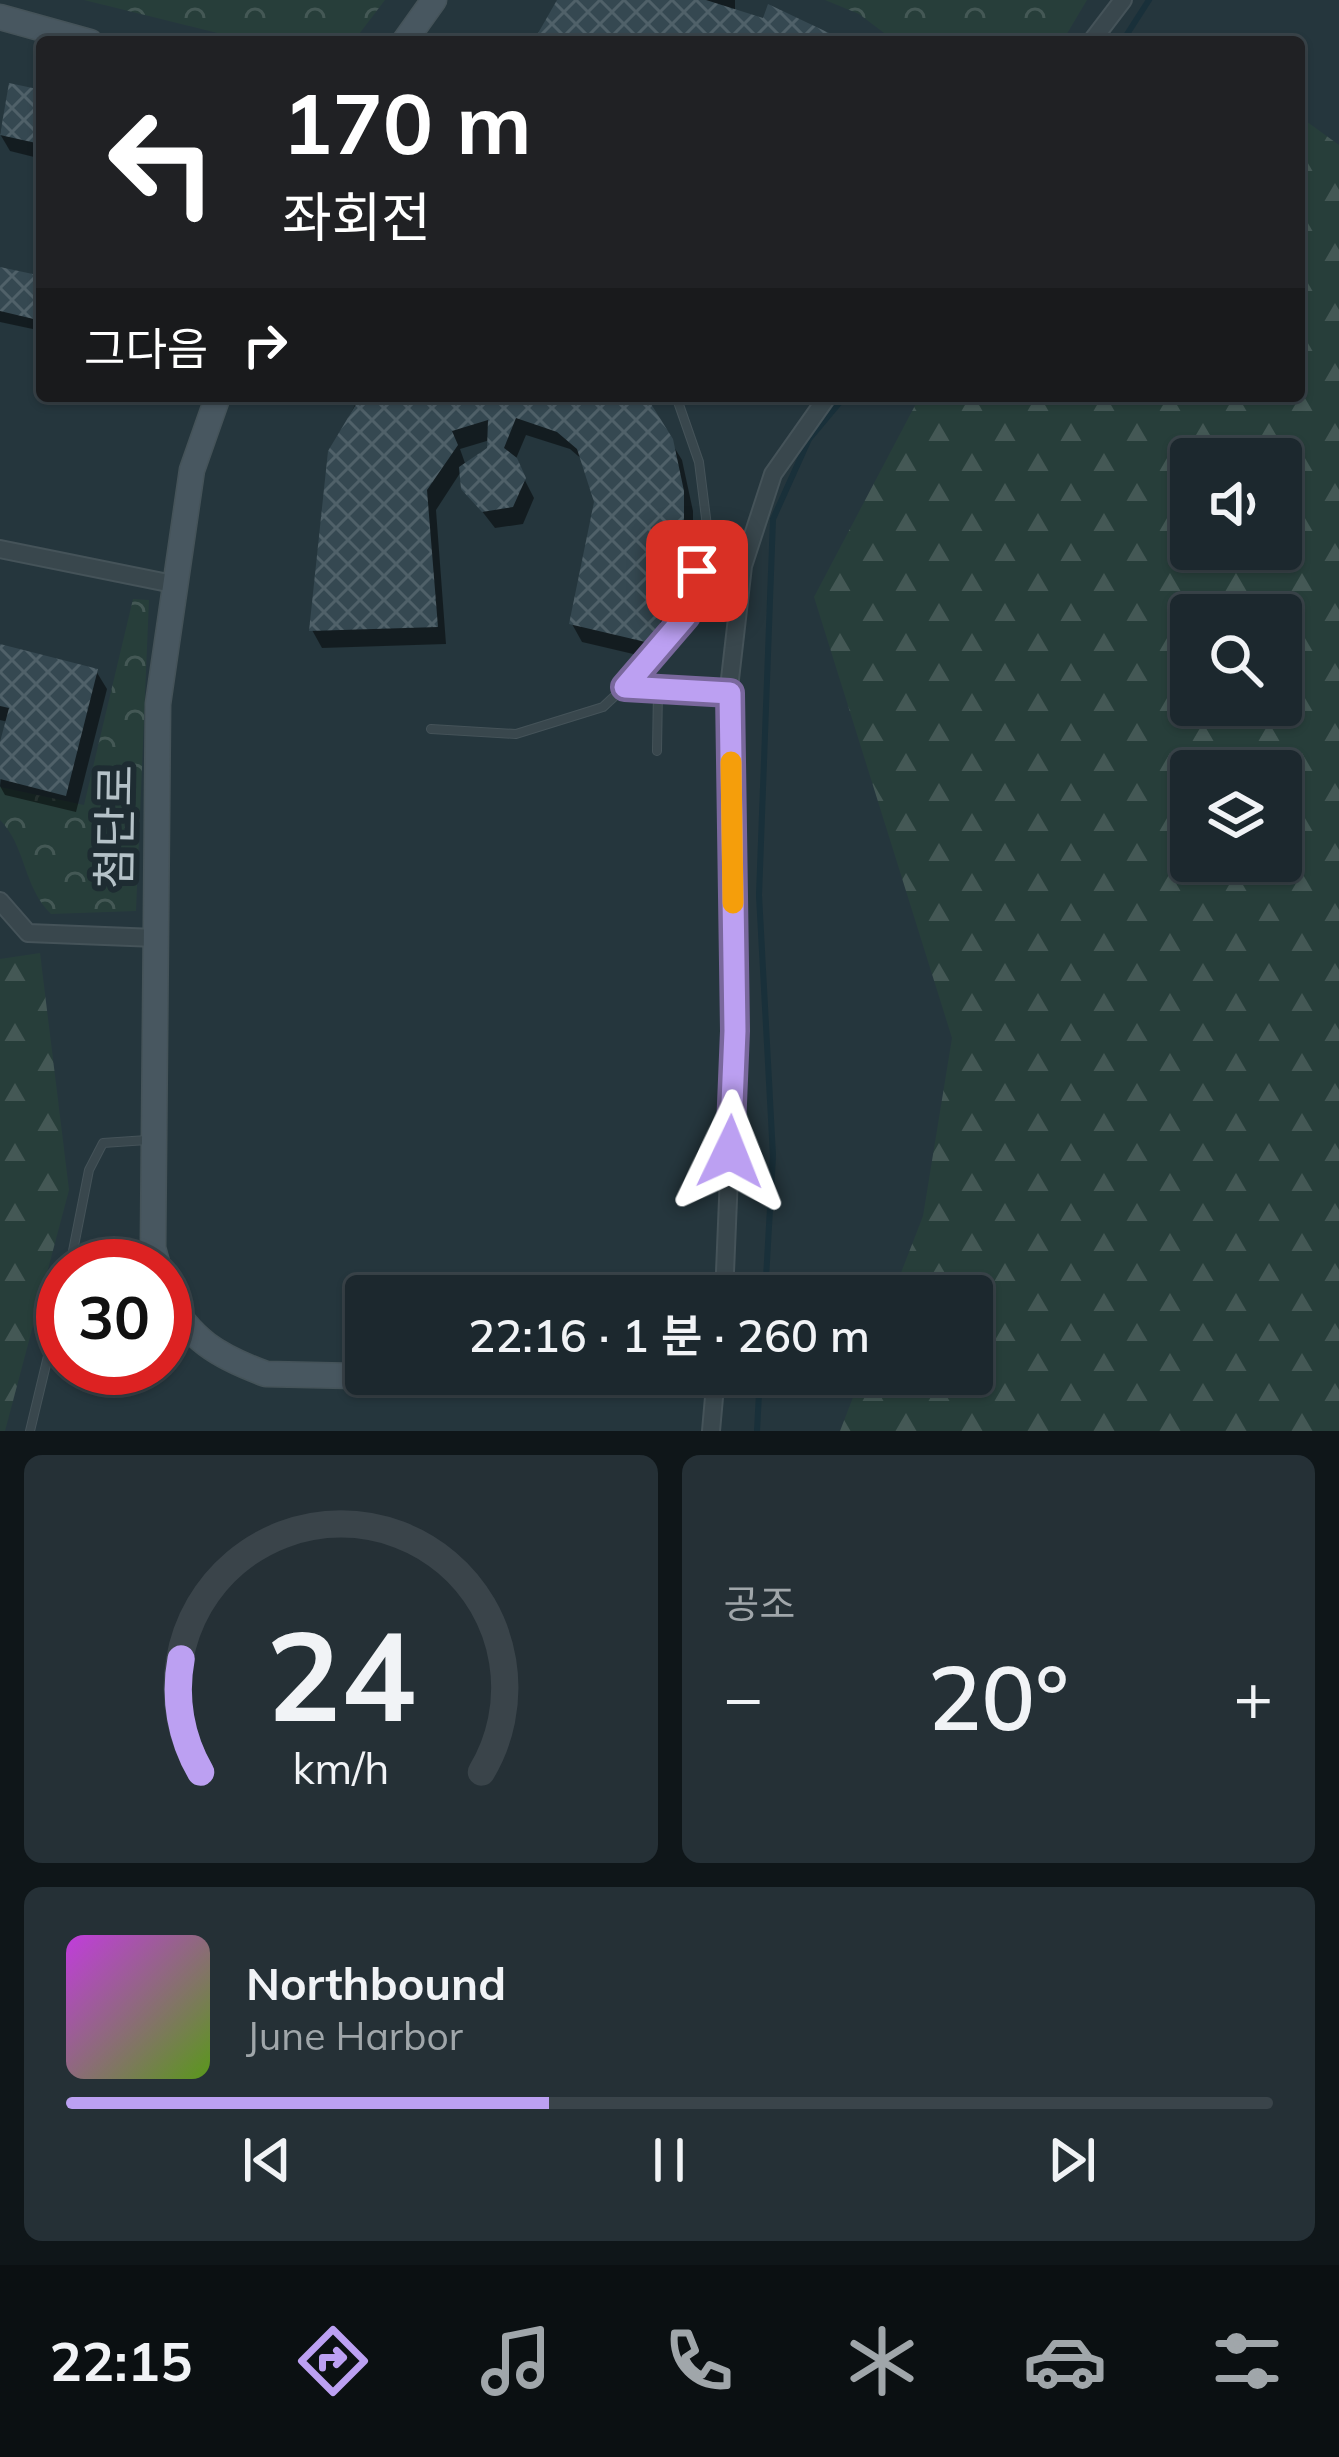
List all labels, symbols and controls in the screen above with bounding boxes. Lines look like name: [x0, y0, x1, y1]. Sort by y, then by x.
text: 170 m: [282, 70, 532, 175]
icon: left: [84, 84, 240, 240]
text: 좌회전: [282, 183, 431, 251]
icon: right: [232, 312, 298, 378]
text: 그다음: [84, 320, 208, 376]
map controls: [1170, 438, 1302, 882]
button: sound: [1170, 438, 1302, 570]
pin: [646, 520, 748, 622]
icon: arrive: [664, 538, 730, 604]
button: search: [1170, 594, 1302, 726]
button: layers: [1170, 750, 1302, 882]
street label: 첨단로: [85, 764, 143, 890]
position arrow: [667, 1089, 793, 1215]
speed limit sign: 30: [36, 1239, 192, 1395]
text: 22:16 · 1 분 · 260 m: [468, 1307, 870, 1363]
text: 공조: [724, 1579, 795, 1628]
text: 24: [266, 1596, 416, 1752]
text: 20°: [927, 1640, 1069, 1753]
text: −: [724, 1655, 763, 1738]
text: +: [1233, 1655, 1273, 1738]
text: km/h: [292, 1741, 389, 1795]
text: Northbound: [246, 1955, 506, 2011]
text: June Harbor: [246, 2011, 463, 2060]
icon: previous: [234, 2127, 300, 2193]
icon: pause: [636, 2127, 702, 2193]
icon: next: [1039, 2127, 1105, 2193]
icon: directions: [291, 2319, 375, 2403]
icon: music: [474, 2319, 558, 2403]
icon: phone: [657, 2319, 741, 2403]
icon: climate: [840, 2319, 924, 2403]
icon: car: [1023, 2319, 1107, 2403]
icon: filters: [1205, 2319, 1289, 2403]
text: 22:15: [49, 2327, 192, 2395]

